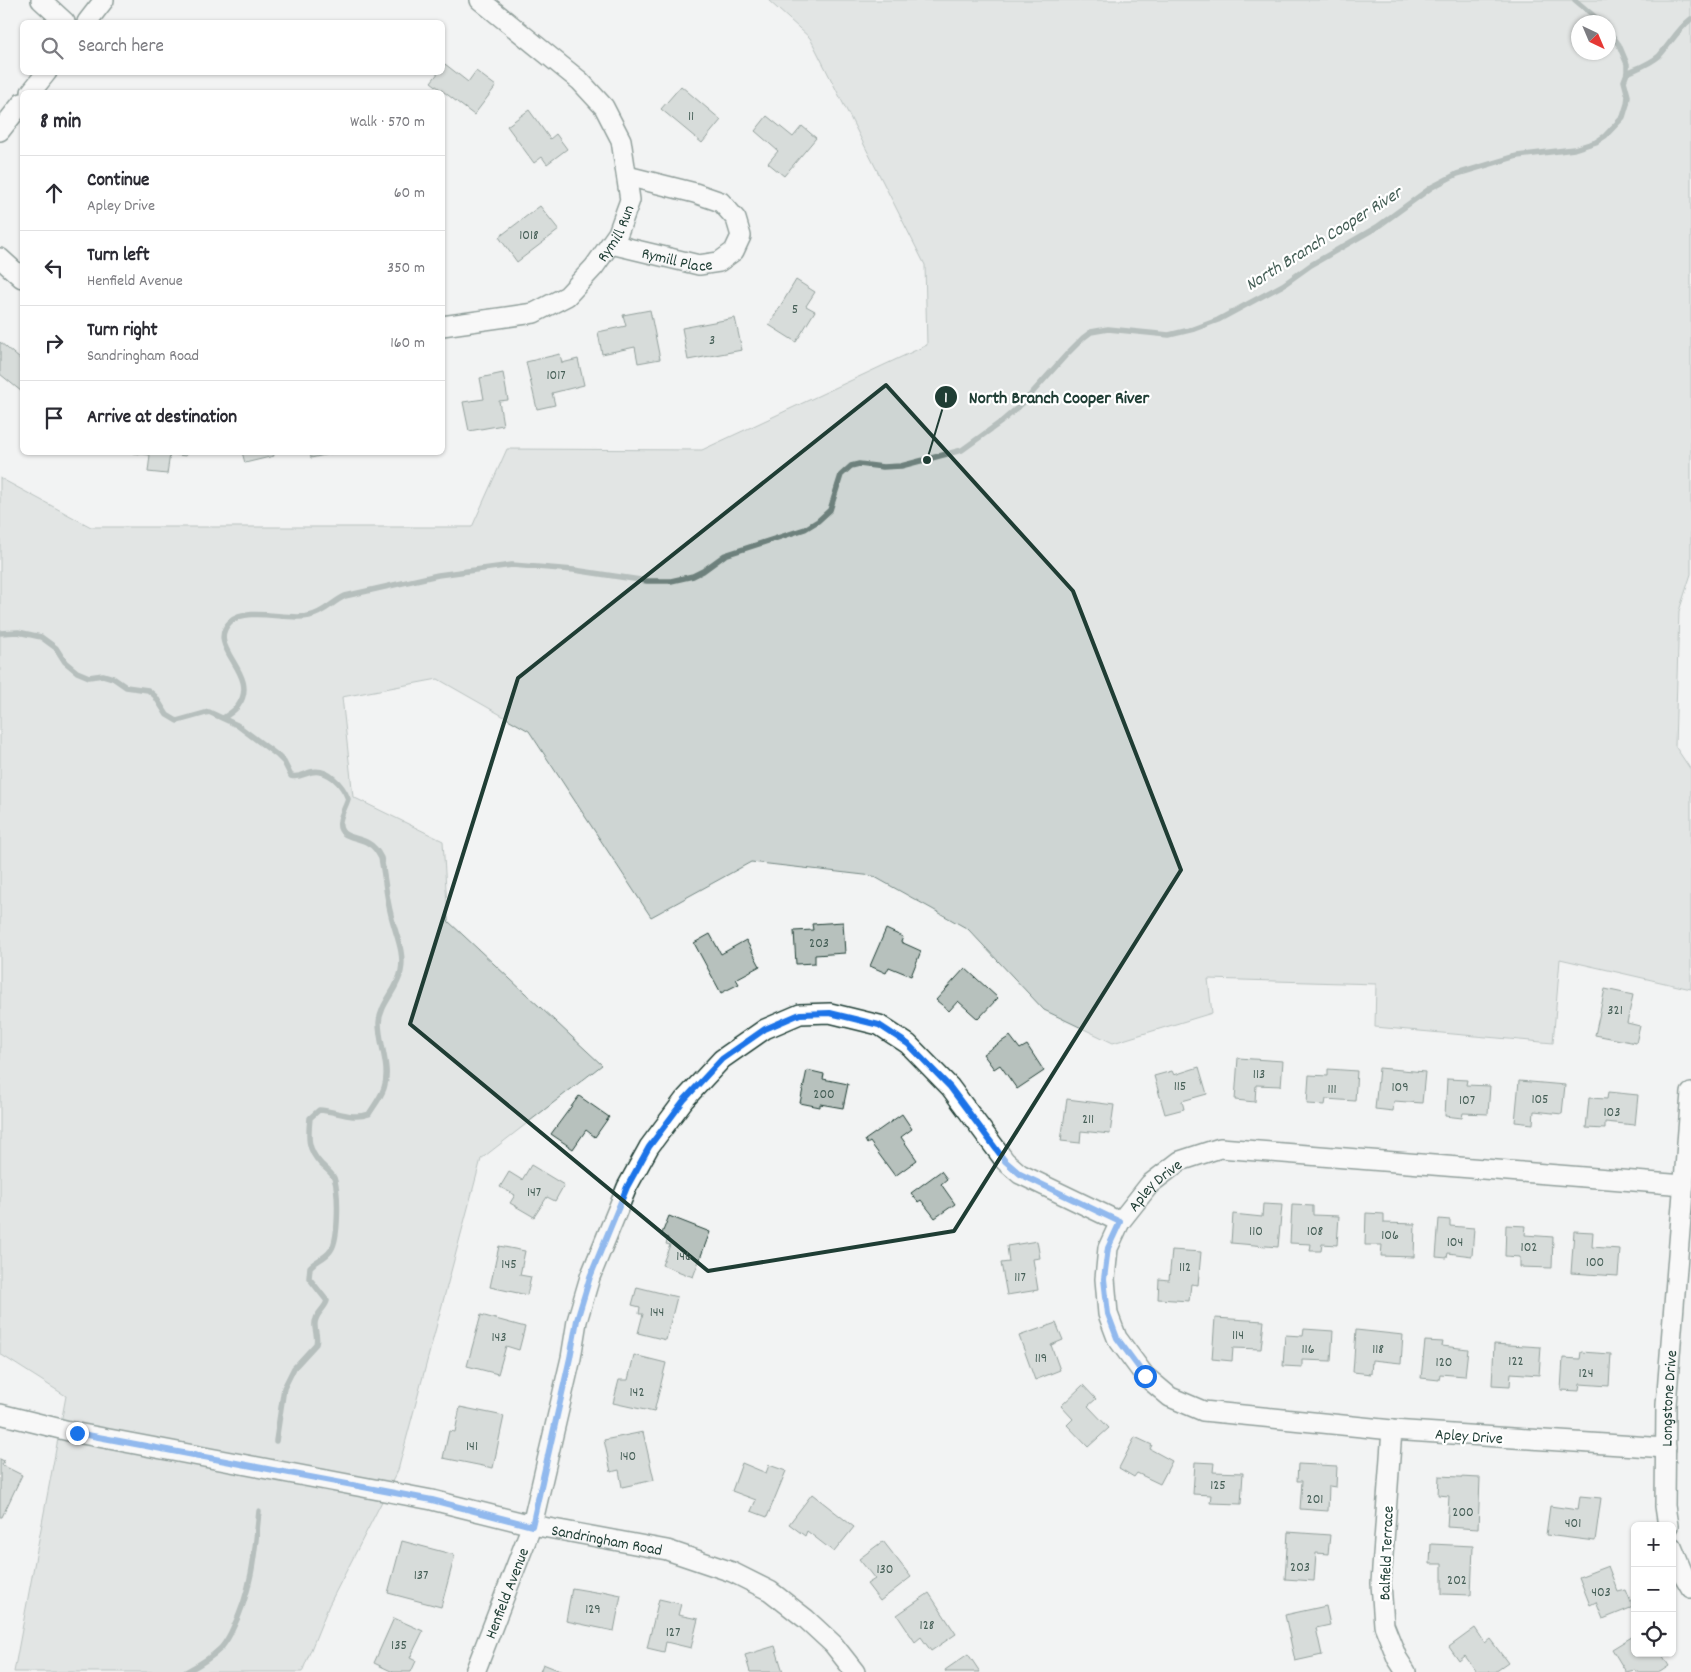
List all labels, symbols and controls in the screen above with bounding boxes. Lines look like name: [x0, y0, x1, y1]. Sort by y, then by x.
north arrow: [1571, 15, 1616, 60]
search box: [20, 20, 445, 75]
icon: search: [38, 34, 66, 62]
text: Search here: [78, 34, 164, 61]
house number: 11: [688, 107, 694, 127]
text: 8 min: [40, 108, 81, 138]
text: Walk · 570 m: [350, 111, 425, 134]
text: Continue: [87, 168, 149, 195]
icon: ahead: [40, 179, 68, 207]
water label: North Branch Cooper River: [1241, 181, 1409, 298]
text: 60 m: [394, 182, 425, 205]
text: Apley Drive: [87, 195, 155, 218]
street label: Rymill Run: [592, 202, 641, 267]
house number: 1018: [519, 226, 539, 246]
text: Turn left: [87, 243, 150, 270]
street label: Rymill Place: [639, 243, 714, 279]
icon: left: [40, 254, 68, 282]
text: 350 m: [387, 257, 425, 280]
text: Henfield Avenue: [87, 270, 183, 293]
house number: 5: [792, 300, 798, 320]
text: Turn right: [87, 318, 158, 345]
icon: right: [40, 329, 68, 357]
house number: 3: [709, 331, 715, 351]
text: 160 m: [390, 332, 425, 355]
text: Sandringham Road: [87, 345, 199, 368]
house number: 1017: [546, 366, 566, 386]
callout: North Branch Cooper River: [934, 380, 1159, 413]
text: North Branch Cooper River: [969, 387, 1149, 412]
text: 1: [944, 388, 948, 410]
icon: arrive: [40, 404, 68, 432]
text: Arrive at destination: [87, 405, 237, 432]
house number: 203: [809, 934, 829, 954]
house number: 321: [1607, 1001, 1623, 1021]
house number: 113: [1253, 1065, 1265, 1085]
house number: 115: [1174, 1077, 1186, 1097]
house number: 109: [1391, 1078, 1409, 1098]
house number: 111: [1327, 1080, 1337, 1100]
house number: 200: [813, 1085, 835, 1105]
house number: 105: [1531, 1090, 1549, 1110]
house number: 107: [1459, 1091, 1475, 1111]
house number: 103: [1604, 1103, 1620, 1123]
house number: 211: [1082, 1110, 1094, 1130]
street label: Apley Drive: [1124, 1154, 1188, 1217]
house number: 147: [527, 1183, 541, 1203]
house number: 110: [1249, 1222, 1263, 1242]
house number: 108: [1307, 1222, 1324, 1242]
house number: 106: [1381, 1226, 1399, 1246]
house number: 104: [1447, 1233, 1463, 1253]
house number: 102: [1521, 1238, 1537, 1258]
house number: 146: [676, 1247, 692, 1267]
house number: 100: [1586, 1253, 1604, 1273]
house number: 145: [501, 1255, 517, 1275]
house number: 112: [1179, 1258, 1191, 1278]
house number: 117: [1014, 1268, 1026, 1288]
house number: 144: [650, 1303, 664, 1323]
house number: 114: [1232, 1326, 1244, 1346]
house number: 143: [491, 1328, 507, 1348]
house number: 116: [1302, 1340, 1315, 1360]
house number: 118: [1372, 1340, 1384, 1360]
house number: 119: [1035, 1349, 1047, 1369]
street label: Longstone Drive: [1657, 1349, 1684, 1447]
house number: 122: [1508, 1352, 1524, 1372]
house number: 120: [1436, 1353, 1452, 1373]
house number: 124: [1579, 1364, 1594, 1384]
route start: [1134, 1365, 1157, 1388]
house number: 142: [630, 1383, 645, 1403]
route end: [66, 1422, 89, 1445]
street label: Apley Drive: [1434, 1424, 1504, 1451]
house number: 141: [466, 1437, 478, 1457]
house number: 140: [620, 1447, 636, 1467]
house number: 125: [1210, 1476, 1226, 1496]
house number: 201: [1307, 1490, 1323, 1510]
house number: 200: [1452, 1503, 1474, 1523]
street label: Balfield Terrace: [1374, 1505, 1401, 1601]
house number: 401: [1565, 1514, 1581, 1534]
street label: Sandringham Road: [549, 1520, 664, 1563]
map controls: [1631, 1522, 1676, 1657]
button: +: [1631, 1522, 1676, 1567]
street label: Henfield Avenue: [480, 1545, 536, 1643]
house number: 203: [1290, 1558, 1310, 1578]
house number: 130: [877, 1560, 893, 1580]
house number: 137: [414, 1566, 428, 1586]
button: −: [1631, 1567, 1676, 1612]
house number: 202: [1447, 1571, 1467, 1591]
house number: 403: [1591, 1583, 1611, 1603]
house number: 129: [585, 1600, 601, 1620]
button: locate: [1631, 1612, 1676, 1657]
house number: 128: [920, 1616, 935, 1636]
house number: 127: [666, 1623, 680, 1643]
house number: 135: [391, 1636, 407, 1656]

